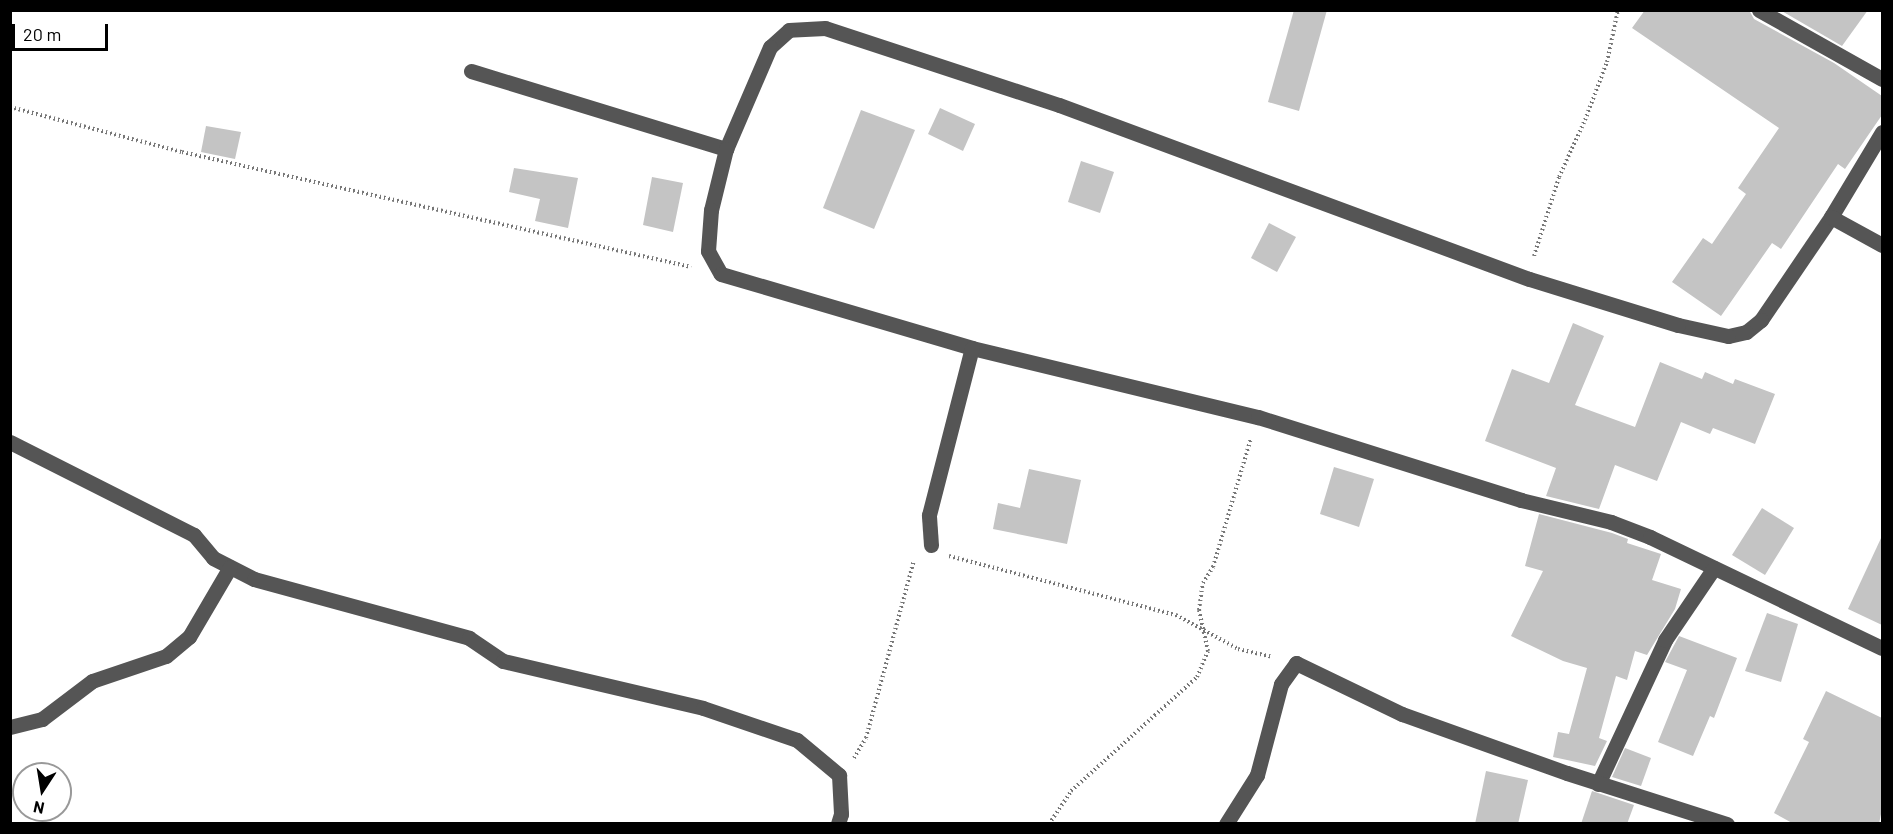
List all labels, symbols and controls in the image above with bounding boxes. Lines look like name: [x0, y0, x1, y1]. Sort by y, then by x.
scale bar: [15, 12, 111, 50]
text: 20 m: [23, 23, 61, 45]
north arrow: [12, 762, 72, 822]
text: N: [31, 798, 46, 819]

